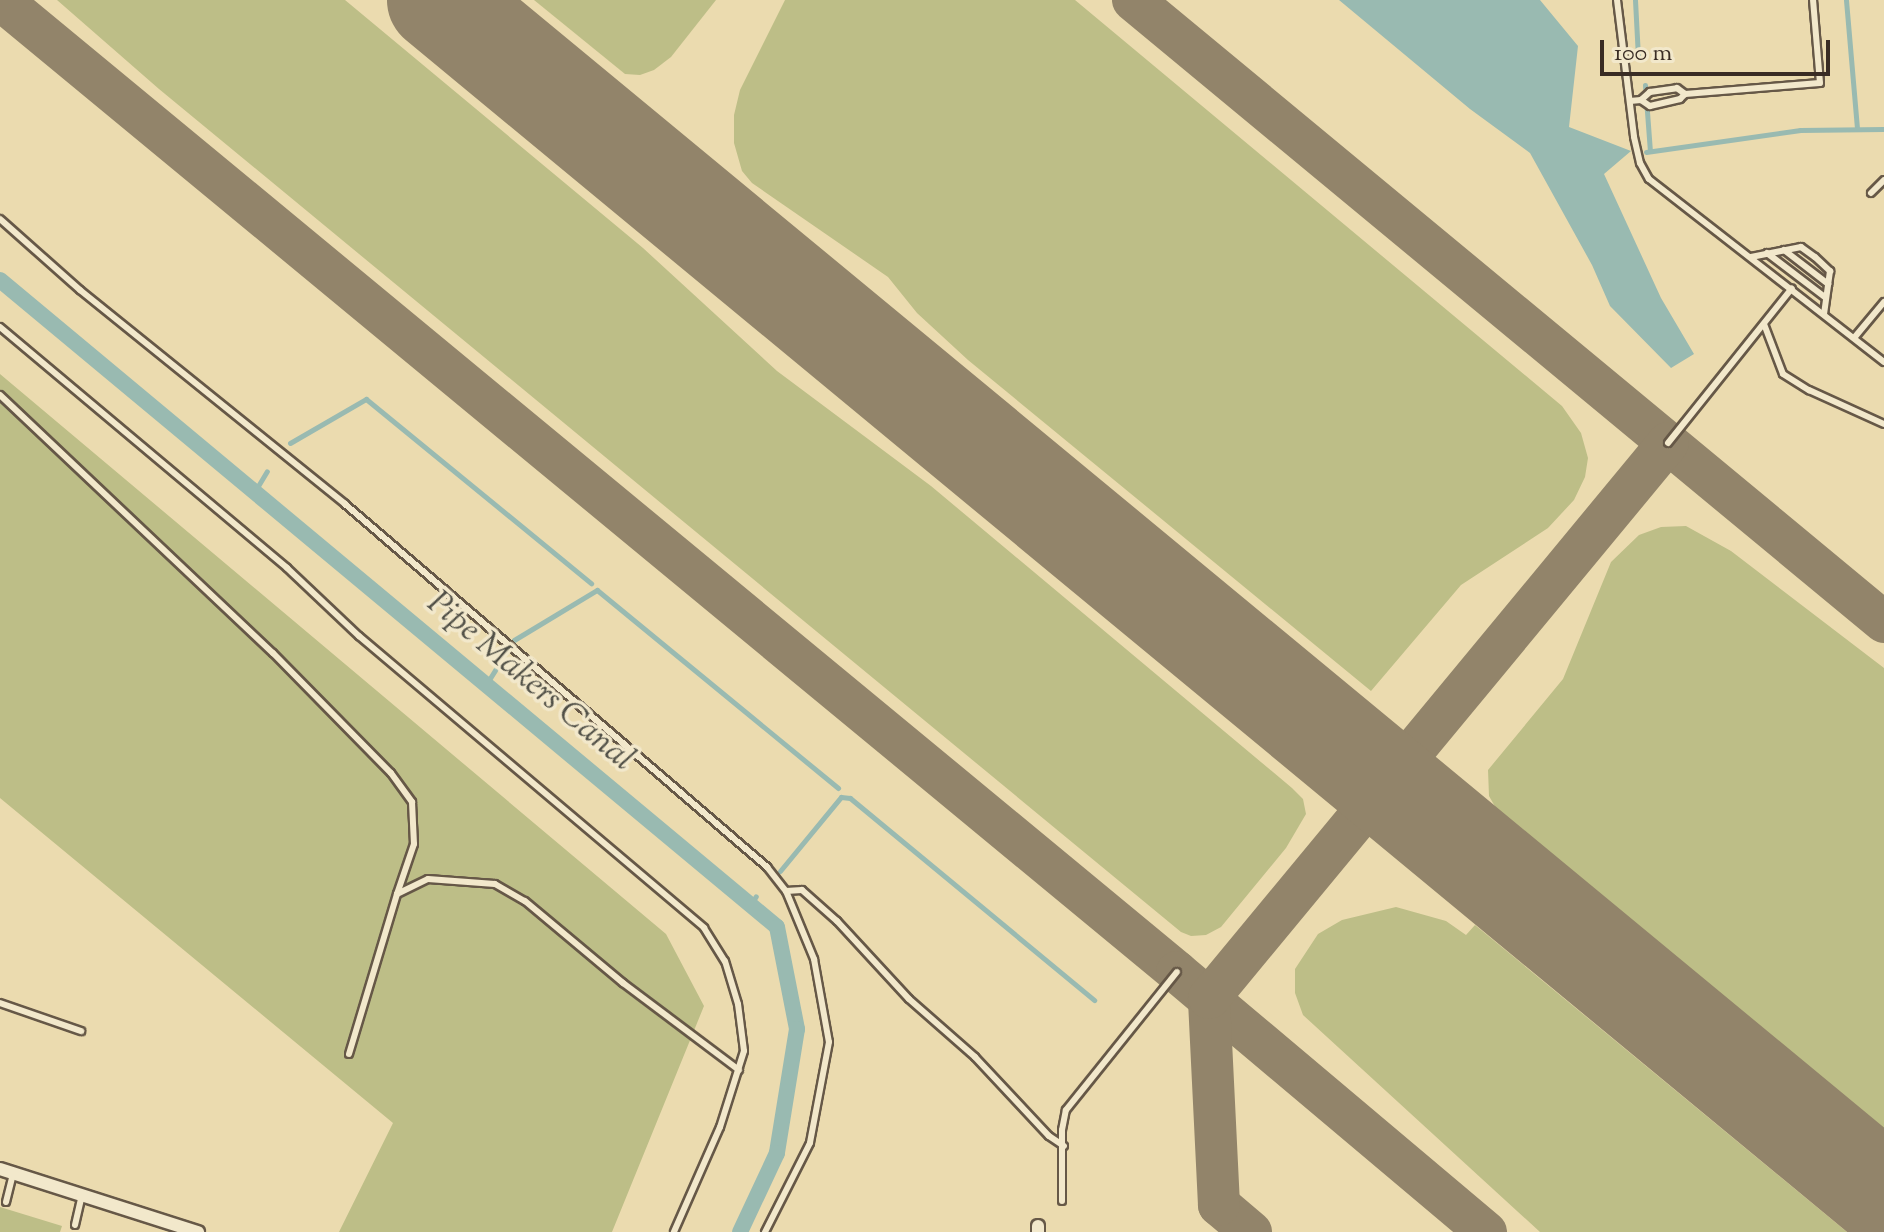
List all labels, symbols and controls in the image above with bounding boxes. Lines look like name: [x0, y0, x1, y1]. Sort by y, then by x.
scale bar: [1604, 24, 1834, 74]
text: 100 m: [1614, 37, 1672, 71]
water label: Pipe Makers Canal: [418, 583, 642, 781]

